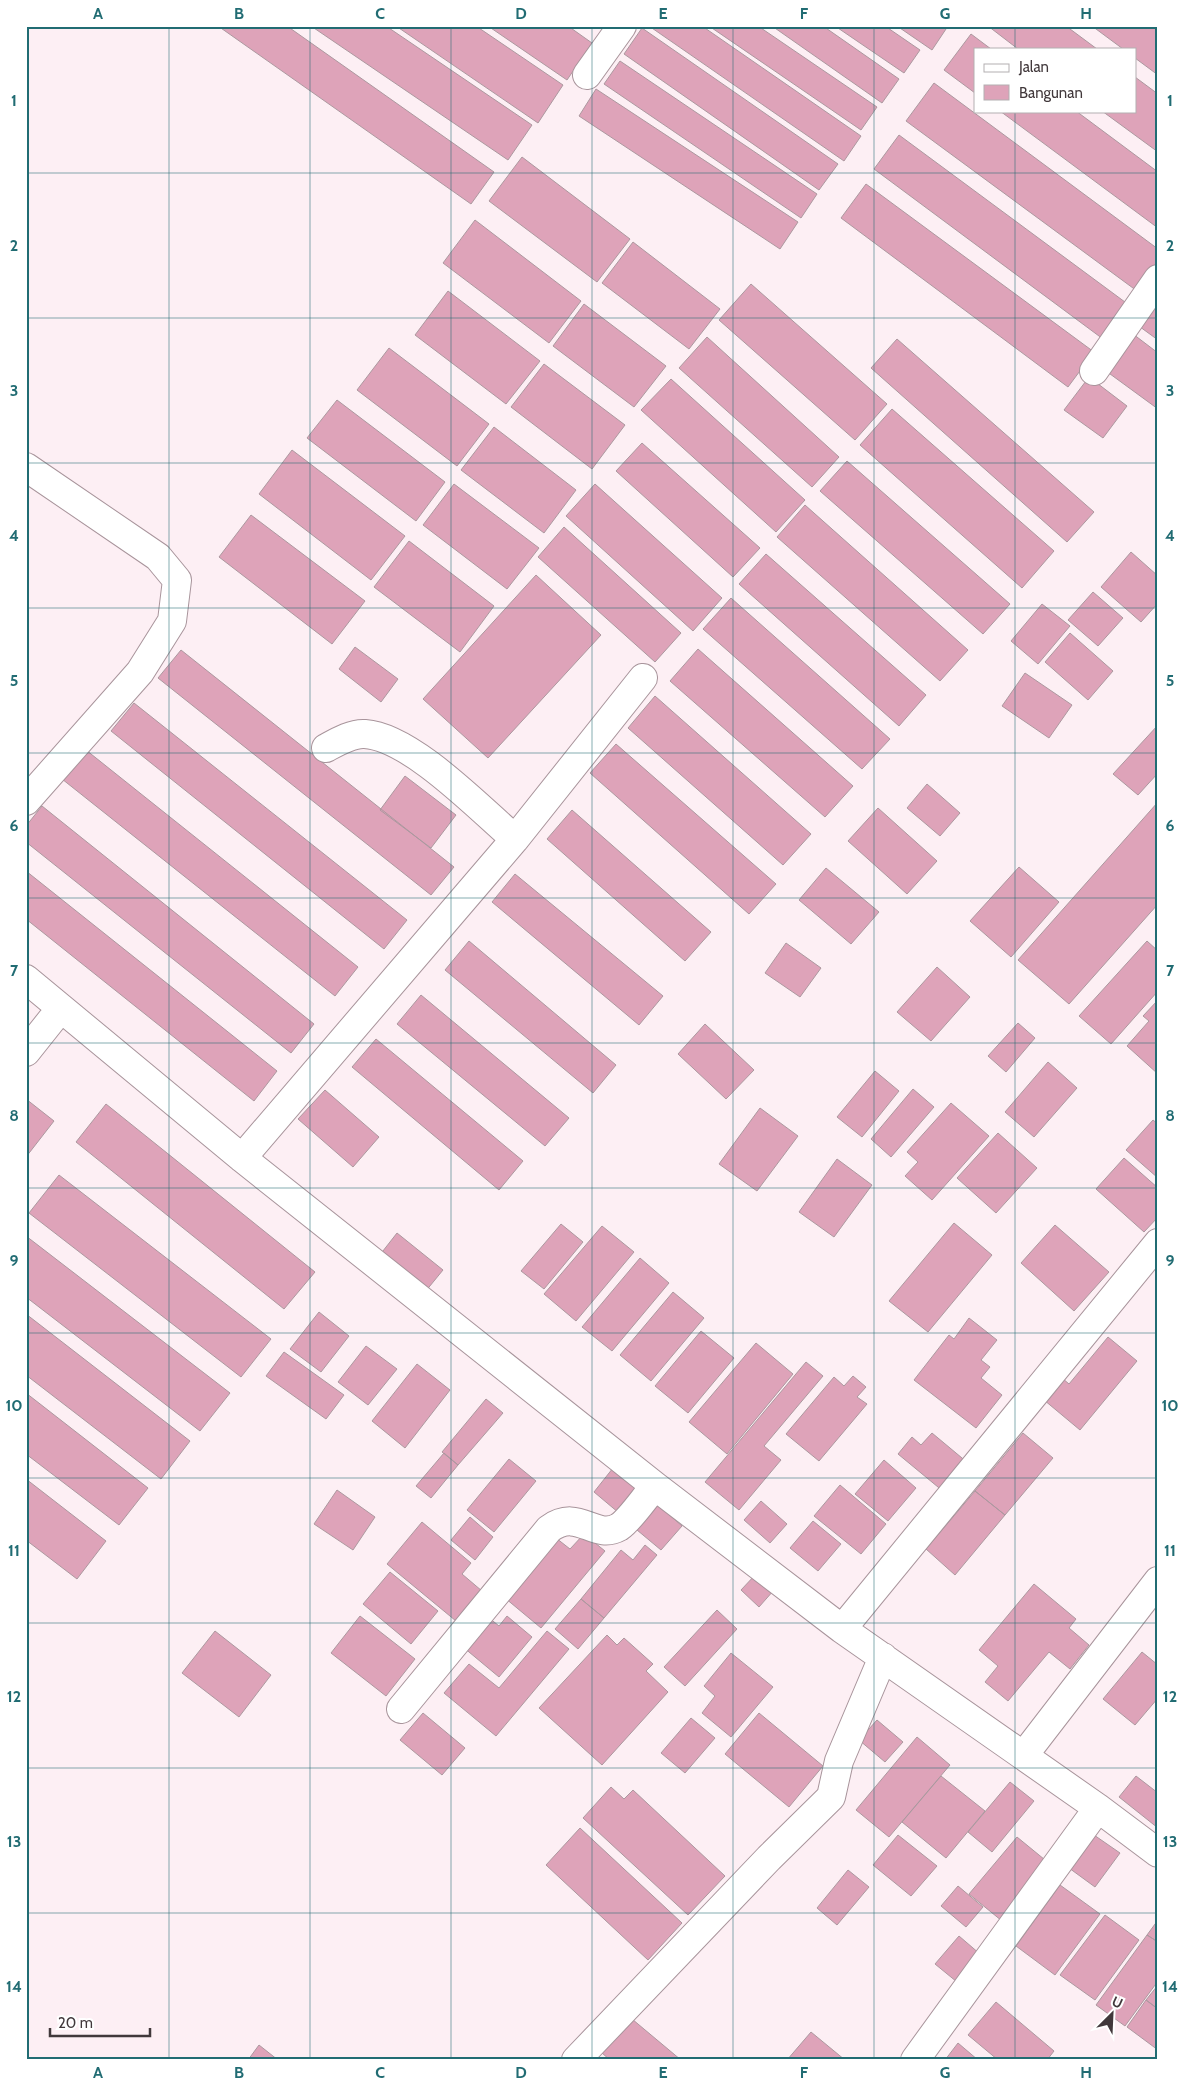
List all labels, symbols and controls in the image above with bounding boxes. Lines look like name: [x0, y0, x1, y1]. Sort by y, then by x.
text: A: [93, 4, 103, 23]
text: B: [234, 4, 244, 23]
text: C: [375, 4, 385, 23]
text: D: [515, 4, 527, 23]
text: E: [658, 4, 668, 23]
text: F: [800, 4, 809, 23]
text: G: [940, 4, 950, 23]
text: H: [1080, 4, 1092, 23]
legend: [974, 48, 1136, 112]
text: Jalan: [1018, 58, 1049, 76]
text: Bangunan: [1019, 84, 1083, 102]
text: 1: [11, 91, 17, 110]
text: 1: [1167, 91, 1173, 110]
text: 2: [10, 236, 18, 255]
text: 2: [1166, 236, 1174, 255]
text: 3: [10, 381, 18, 400]
text: 3: [1166, 381, 1174, 400]
text: 4: [9, 526, 19, 545]
text: 4: [1165, 526, 1175, 545]
text: 5: [10, 671, 18, 690]
text: 5: [1166, 671, 1174, 690]
text: 6: [10, 816, 19, 835]
text: 6: [1166, 816, 1175, 835]
text: 7: [10, 961, 19, 980]
text: 7: [1166, 961, 1175, 980]
text: 8: [9, 1106, 19, 1125]
text: 8: [1165, 1106, 1175, 1125]
text: 9: [10, 1251, 19, 1270]
text: 9: [1166, 1251, 1175, 1270]
text: 10: [5, 1396, 23, 1415]
text: 10: [1161, 1396, 1179, 1415]
text: 11: [8, 1541, 20, 1560]
text: 11: [1164, 1541, 1176, 1560]
text: 12: [7, 1687, 21, 1706]
text: 12: [1163, 1687, 1177, 1706]
text: 13: [7, 1832, 21, 1851]
text: 13: [1163, 1832, 1177, 1851]
text: 14: [6, 1977, 22, 1996]
text: 14: [1162, 1977, 1178, 1996]
north arrow: [1086, 1988, 1136, 2038]
text: U: [1109, 1992, 1126, 2012]
scale bar: [50, 2006, 150, 2038]
text: 20 m: [58, 2014, 93, 2032]
text: A: [93, 2063, 103, 2082]
text: B: [234, 2063, 244, 2082]
text: C: [375, 2063, 385, 2082]
text: D: [515, 2063, 527, 2082]
text: E: [658, 2063, 668, 2082]
text: F: [800, 2063, 809, 2082]
text: G: [940, 2063, 950, 2082]
text: H: [1080, 2063, 1092, 2082]

